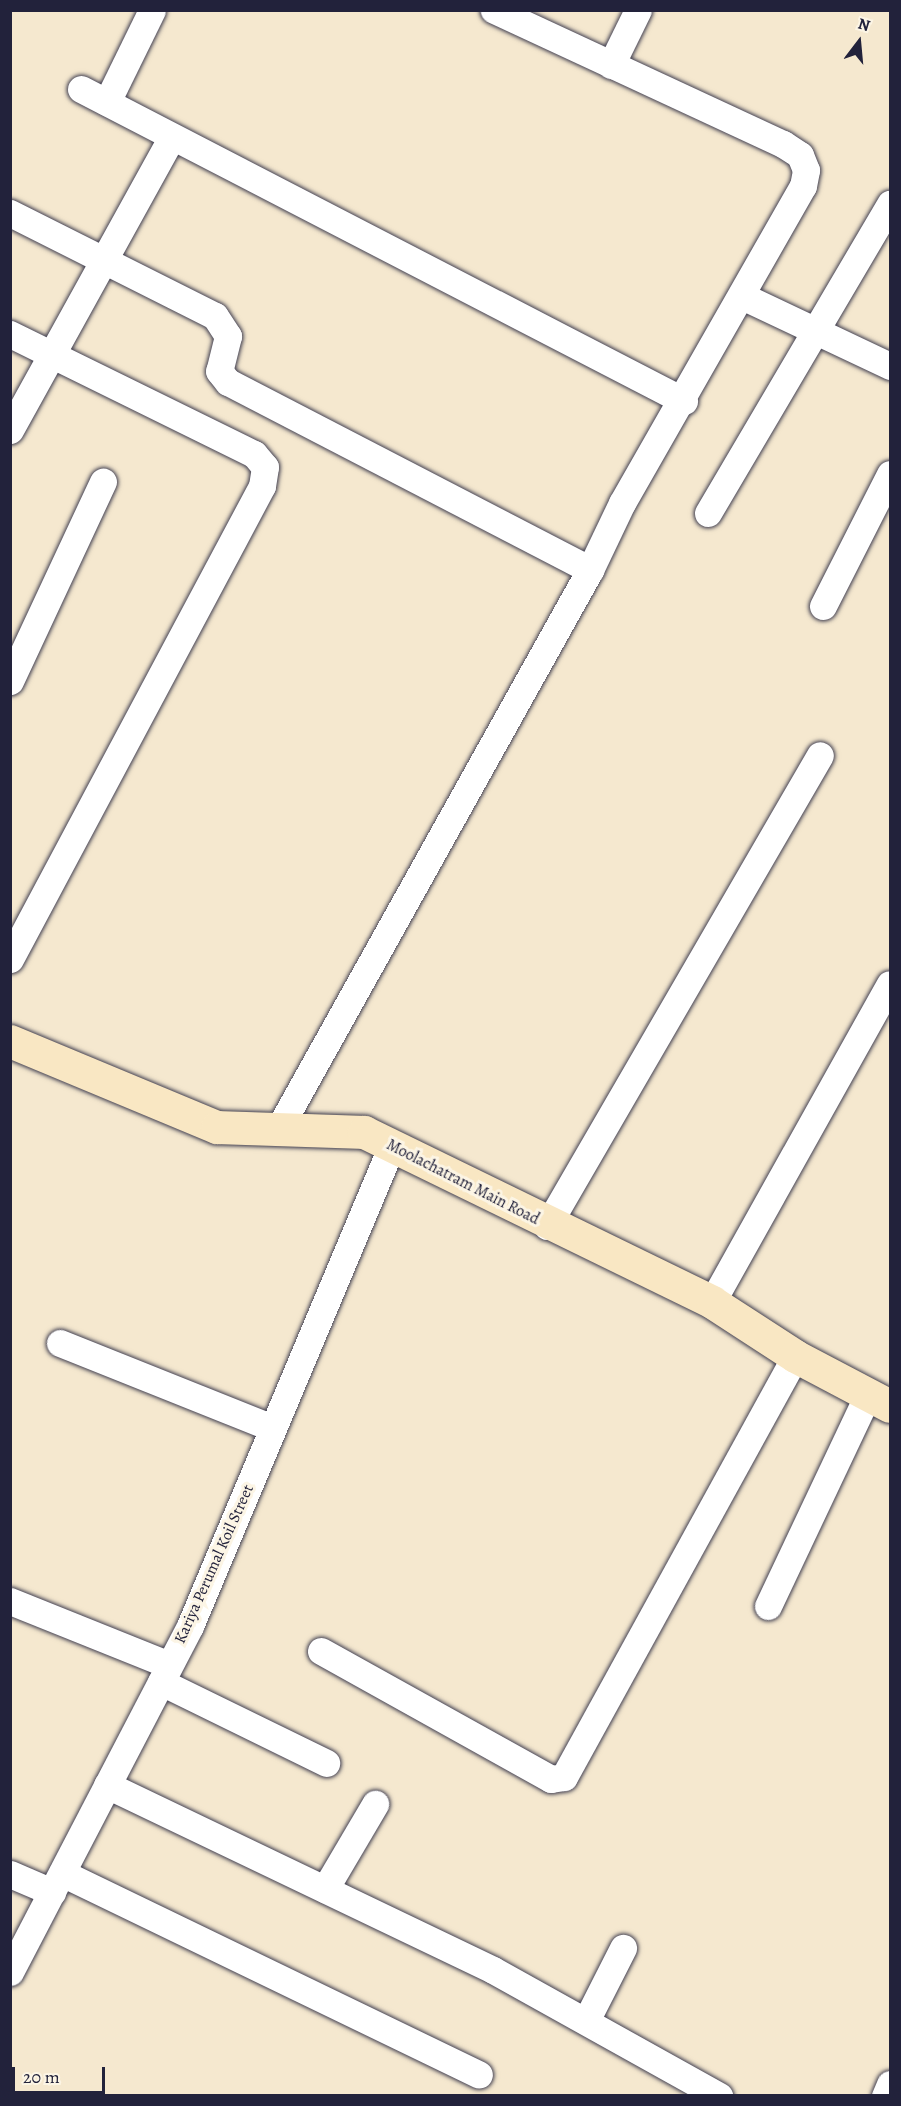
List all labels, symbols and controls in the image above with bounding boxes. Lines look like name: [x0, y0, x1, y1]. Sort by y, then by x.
north arrow: [829, 12, 889, 72]
text: N: [855, 13, 873, 37]
street label: Moolachatram Main Road: [383, 1135, 543, 1229]
street label: Kariya Perumal Koil Street: [170, 1482, 258, 1646]
scale bar: [15, 2055, 108, 2093]
text: 20 m: [23, 2065, 60, 2089]

